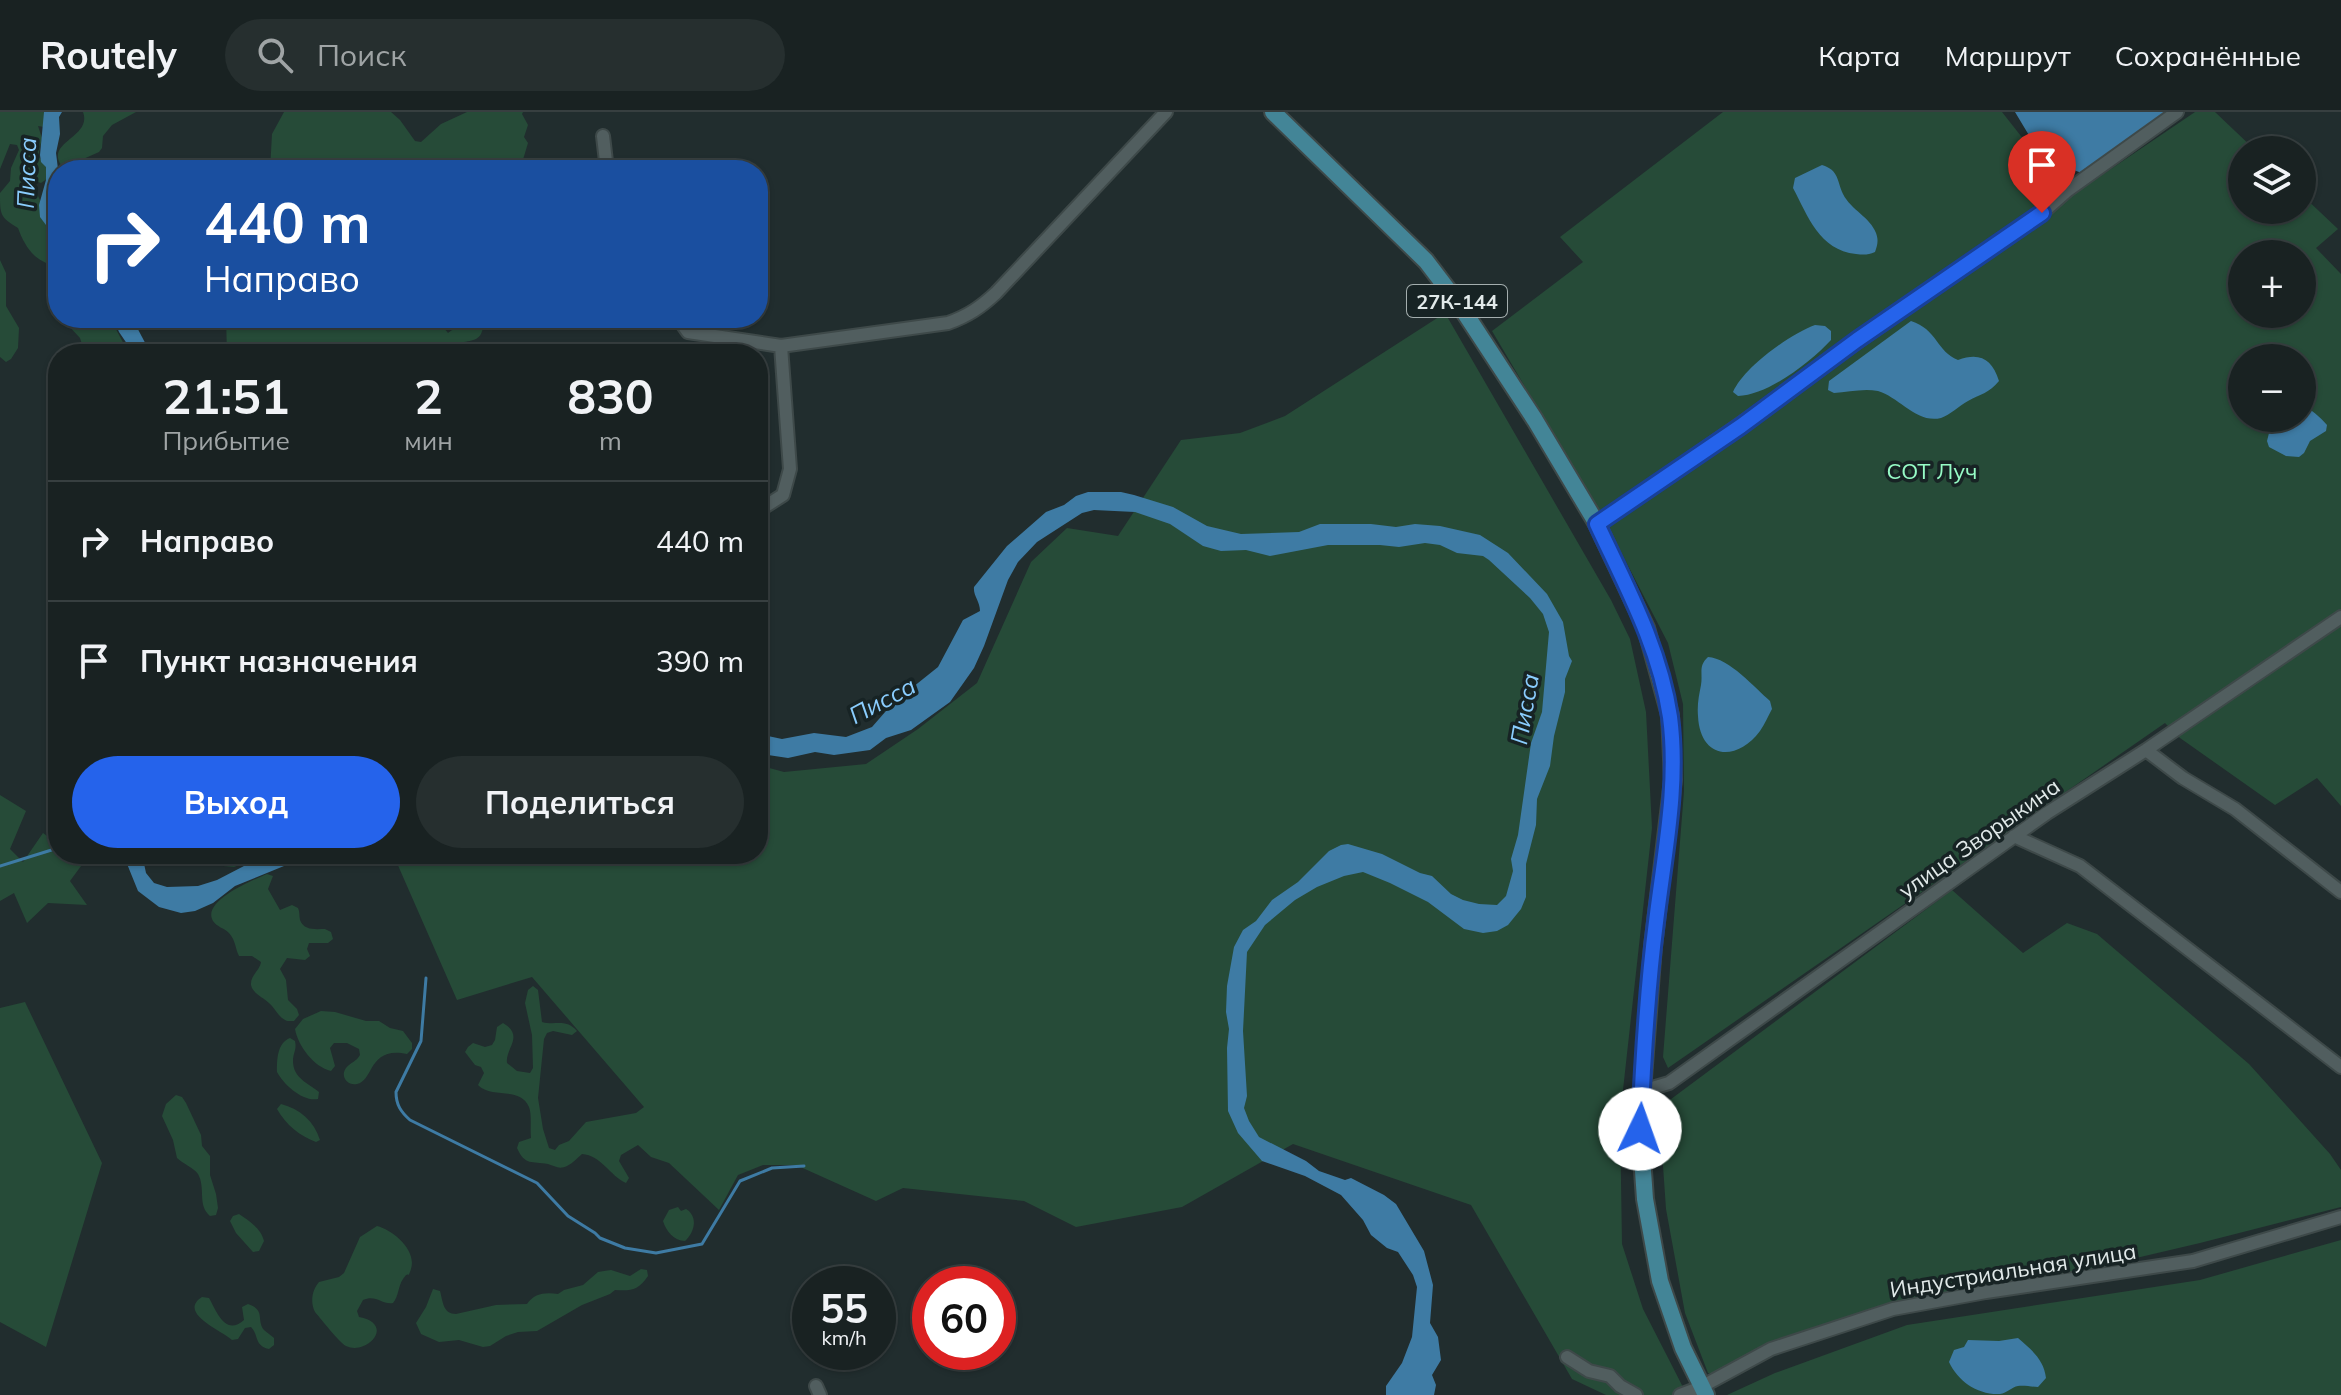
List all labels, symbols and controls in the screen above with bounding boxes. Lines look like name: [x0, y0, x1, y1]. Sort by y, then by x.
search box: [225, 19, 785, 91]
text: Routely: [40, 31, 177, 79]
icon: search: [253, 33, 297, 77]
text: Поиск: [317, 36, 406, 74]
text: Карта: [1818, 38, 1901, 73]
text: Маршрут: [1945, 38, 2071, 73]
text: Сохранённые: [2115, 38, 2301, 73]
pin: [2008, 131, 2076, 213]
map controls: [2228, 136, 2316, 432]
button: layers: [2228, 136, 2316, 224]
water label: Писса: [10, 137, 42, 209]
icon: arrive: [2020, 143, 2064, 187]
text: 440 m: [204, 187, 371, 257]
icon: right: [72, 192, 176, 296]
button: +: [2228, 240, 2316, 328]
text: Направо: [204, 256, 360, 301]
road number: 27К-144: [1407, 285, 1507, 317]
button: −: [2228, 344, 2316, 432]
text: 21:51: [163, 366, 290, 426]
text: 2: [414, 366, 443, 426]
text: 830: [567, 366, 654, 426]
text: Прибытие: [162, 424, 290, 457]
text: мин: [404, 424, 453, 457]
text: m: [599, 424, 622, 457]
park label: СОТ Луч: [1887, 457, 1977, 485]
icon: right: [72, 519, 116, 563]
text: Направо: [140, 522, 274, 560]
text: 440 m: [656, 522, 744, 560]
icon: arrive: [72, 639, 116, 683]
text: Пункт назначения: [140, 642, 418, 680]
text: 390 m: [656, 642, 744, 680]
water label: Писса: [843, 670, 921, 730]
water label: Писса: [1503, 671, 1545, 747]
button: Выход: [72, 756, 400, 848]
button: Поделиться: [416, 756, 744, 848]
street label: улица Зворыкина: [1893, 772, 2065, 904]
position arrow: [1598, 1087, 1682, 1171]
street label: Индустриальная улица: [1888, 1237, 2138, 1303]
speed limit sign: 60: [912, 1266, 1016, 1370]
text: 55: [820, 1283, 868, 1333]
text: km/h: [821, 1325, 867, 1350]

